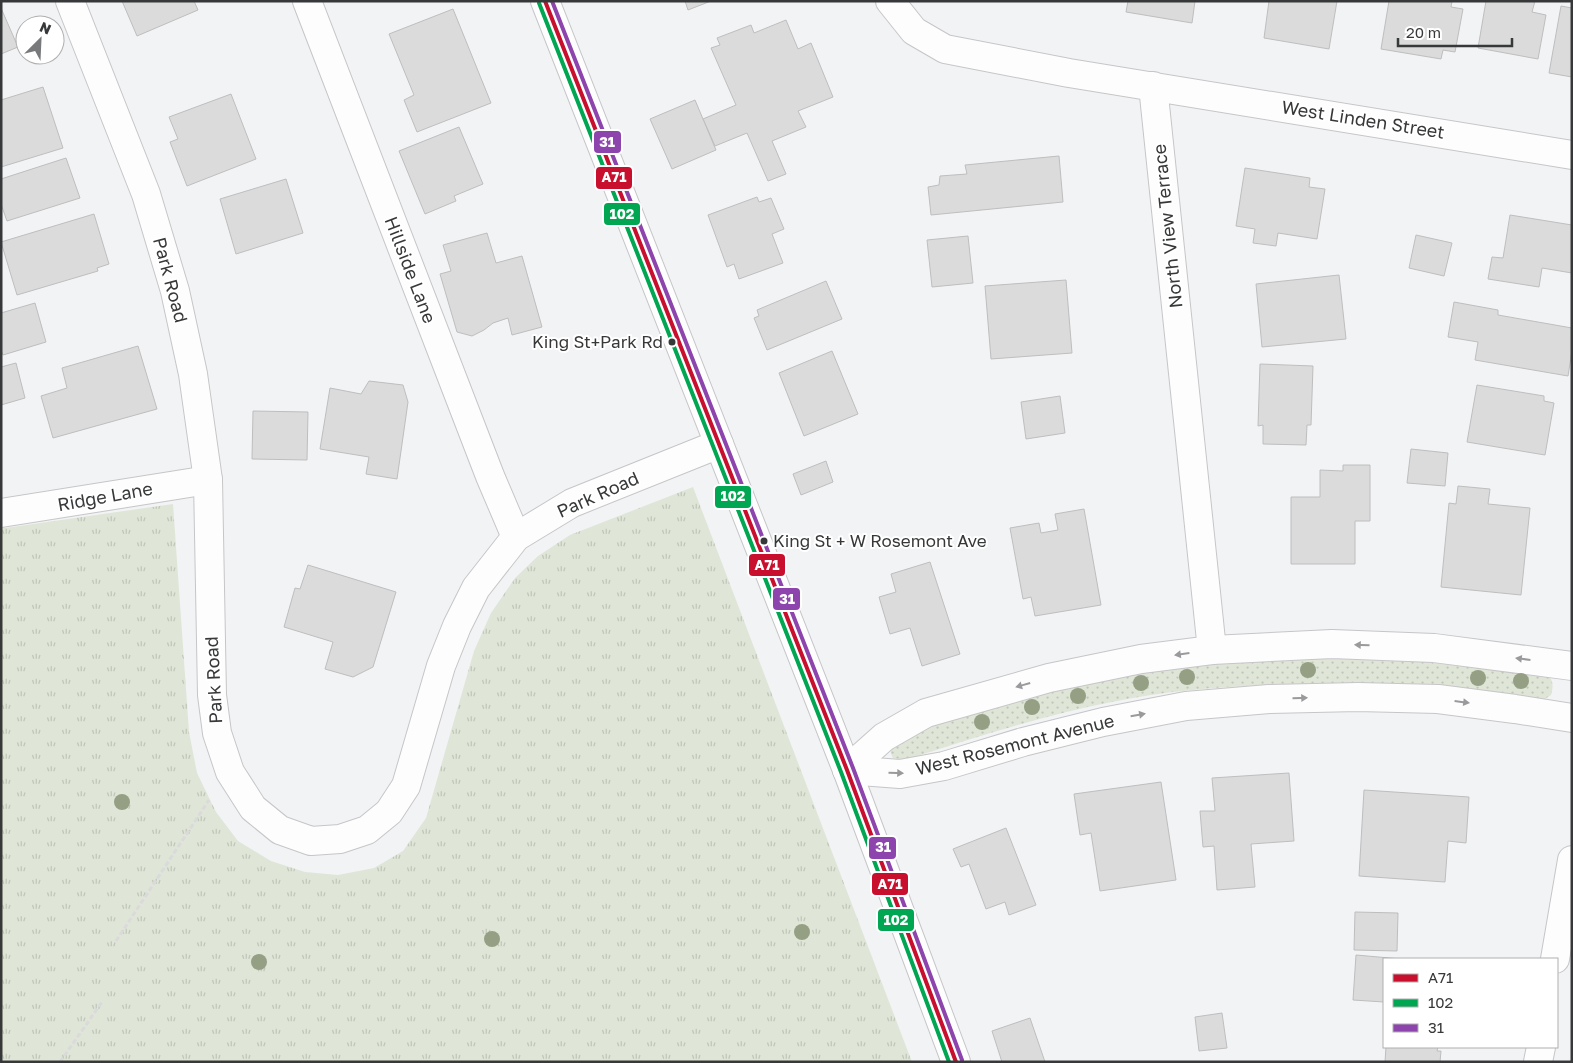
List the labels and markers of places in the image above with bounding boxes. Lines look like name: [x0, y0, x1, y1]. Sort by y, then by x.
place label: King St+Park Rd: [532, 331, 663, 352]
marker: King St+Park Rd: [667, 337, 677, 347]
place label: King St + W Rosemont Ave: [773, 530, 987, 551]
marker: King St + W Rosemont Ave: [759, 536, 769, 546]

